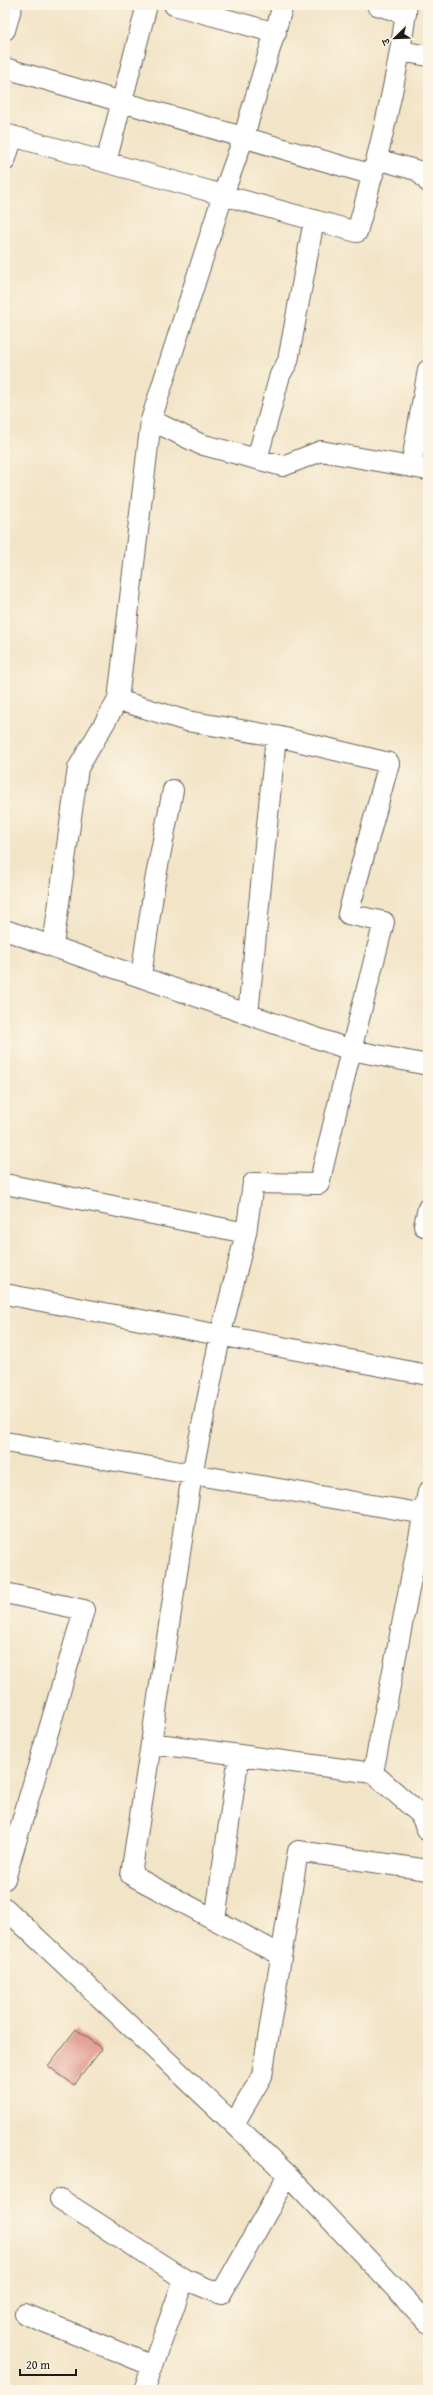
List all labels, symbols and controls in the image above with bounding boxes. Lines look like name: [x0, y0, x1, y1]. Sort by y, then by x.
north arrow: [375, 18, 415, 58]
text: उ: [377, 35, 395, 49]
scale bar: [20, 2351, 76, 2377]
text: 20 m: [26, 2356, 50, 2373]

